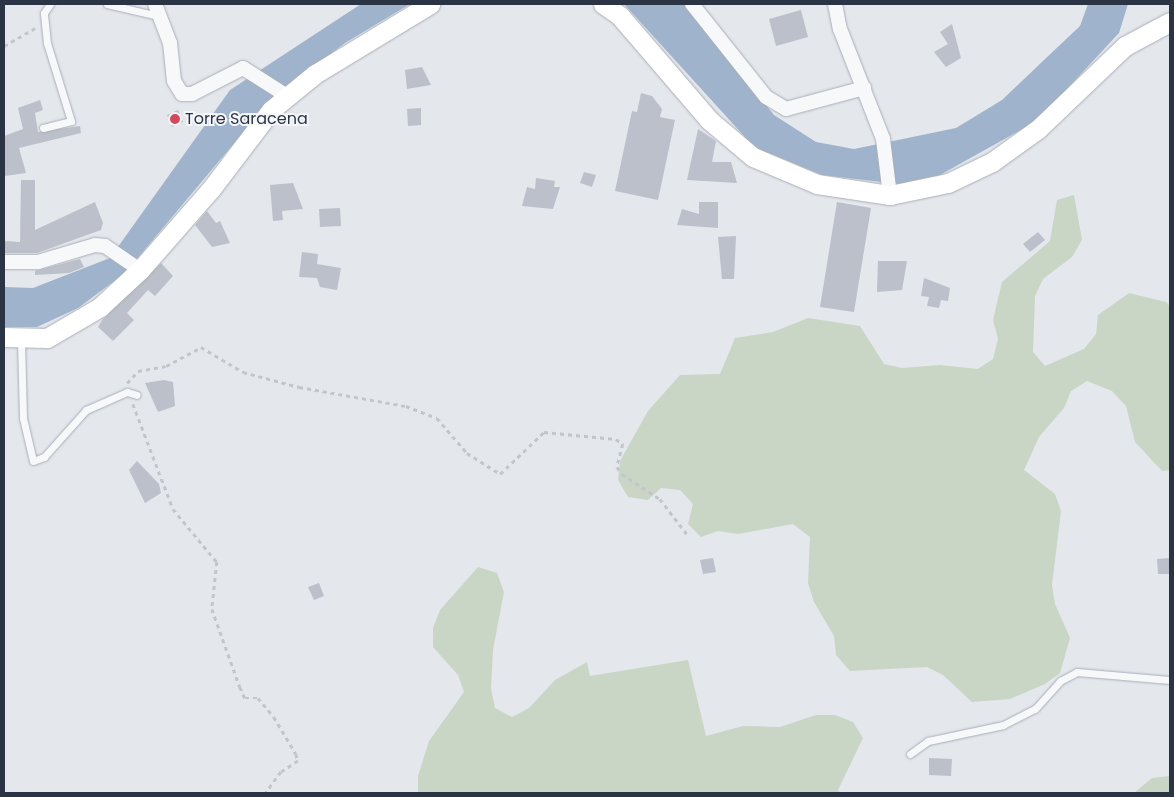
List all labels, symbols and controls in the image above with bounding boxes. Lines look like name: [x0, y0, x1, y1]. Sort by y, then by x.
place label: Torre Saracena: [185, 109, 308, 129]
marker: Torre Saracena: [169, 113, 181, 125]

